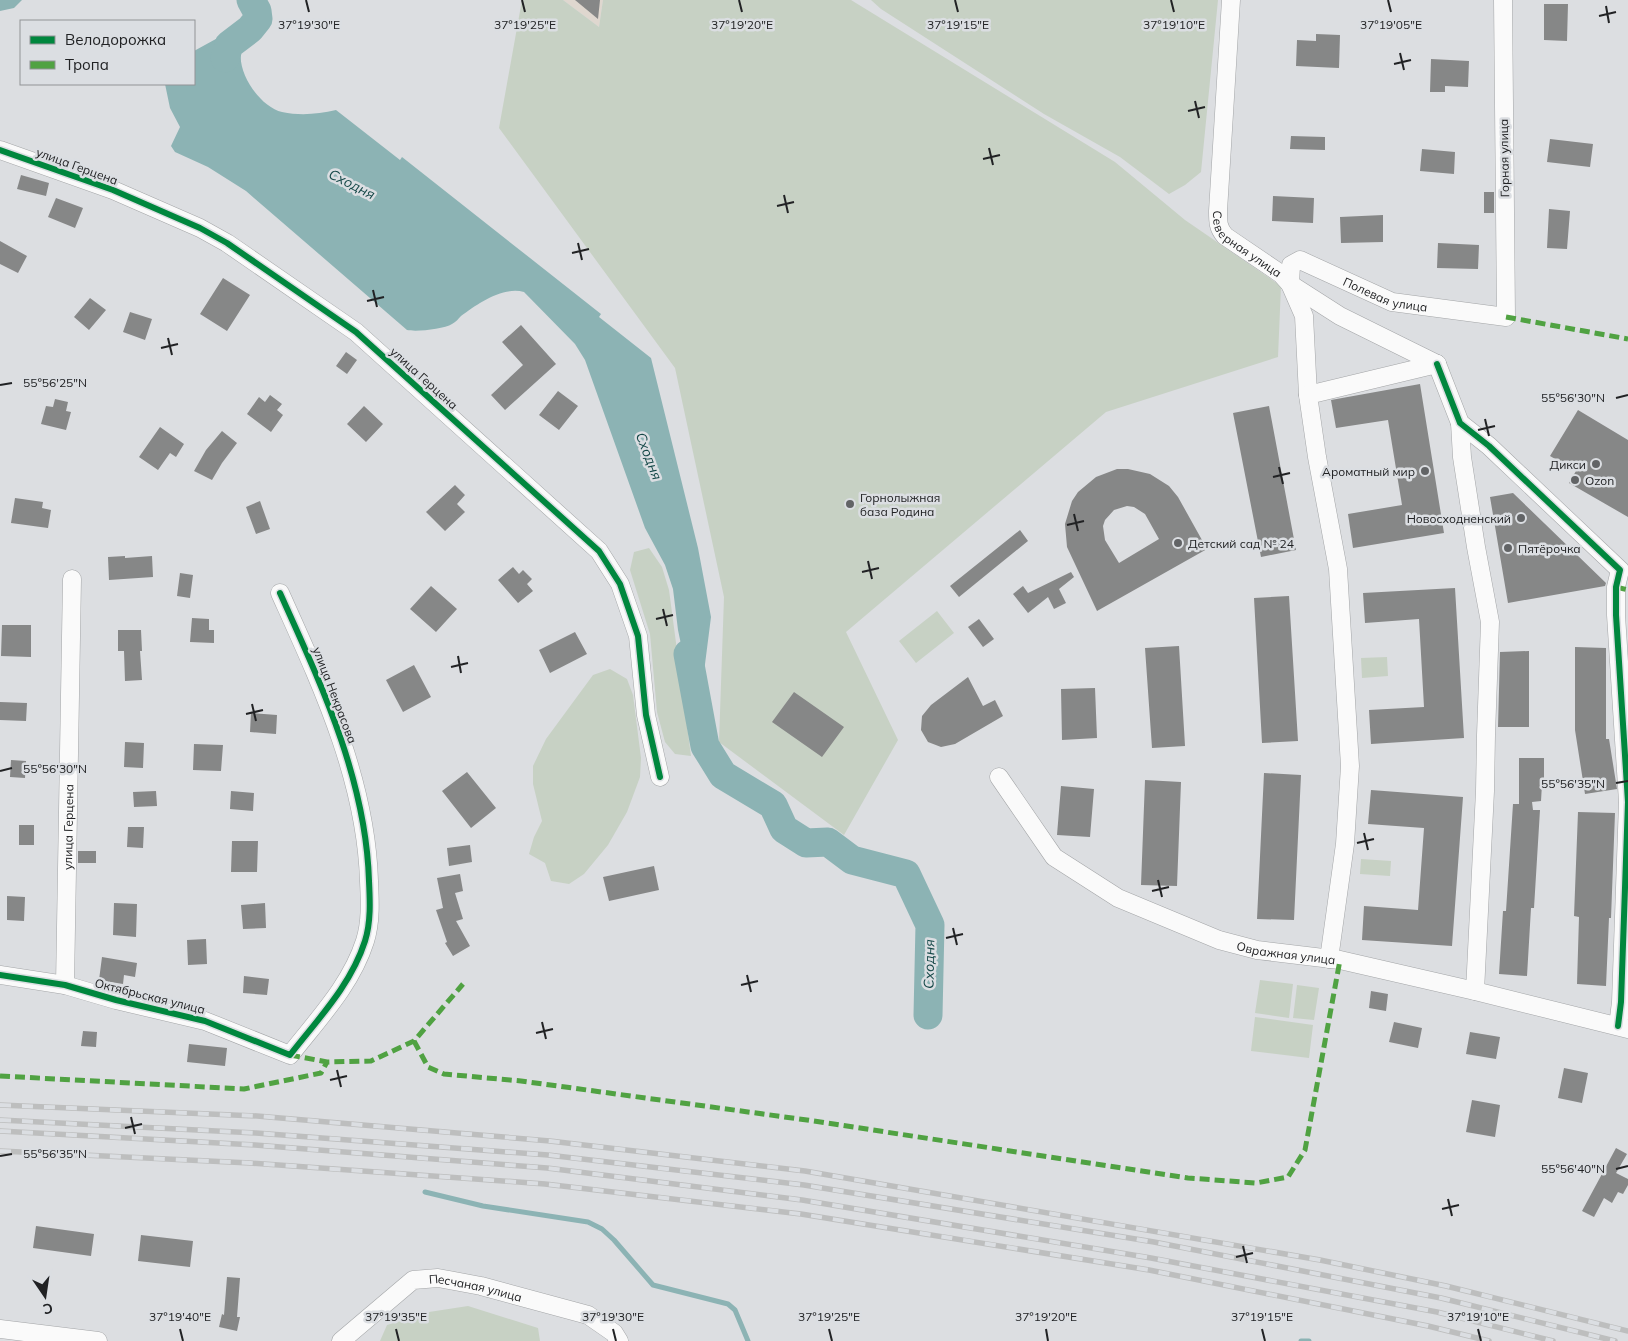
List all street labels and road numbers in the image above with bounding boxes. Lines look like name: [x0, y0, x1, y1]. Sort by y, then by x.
street label: Горная улица: [1496, 119, 1512, 197]
street label: улица Герцена: [34, 144, 120, 188]
street label: Северная улица: [1210, 210, 1285, 280]
street label: Полевая улица: [1341, 273, 1428, 314]
street label: улица Герцена: [387, 344, 461, 412]
street label: улица Некрасова: [310, 645, 360, 745]
street label: улица Герцена: [59, 784, 76, 870]
street label: Овражная улица: [1235, 938, 1336, 967]
street label: Октябрьская улица: [93, 975, 207, 1017]
street label: Песчаная улица: [428, 1271, 524, 1304]

